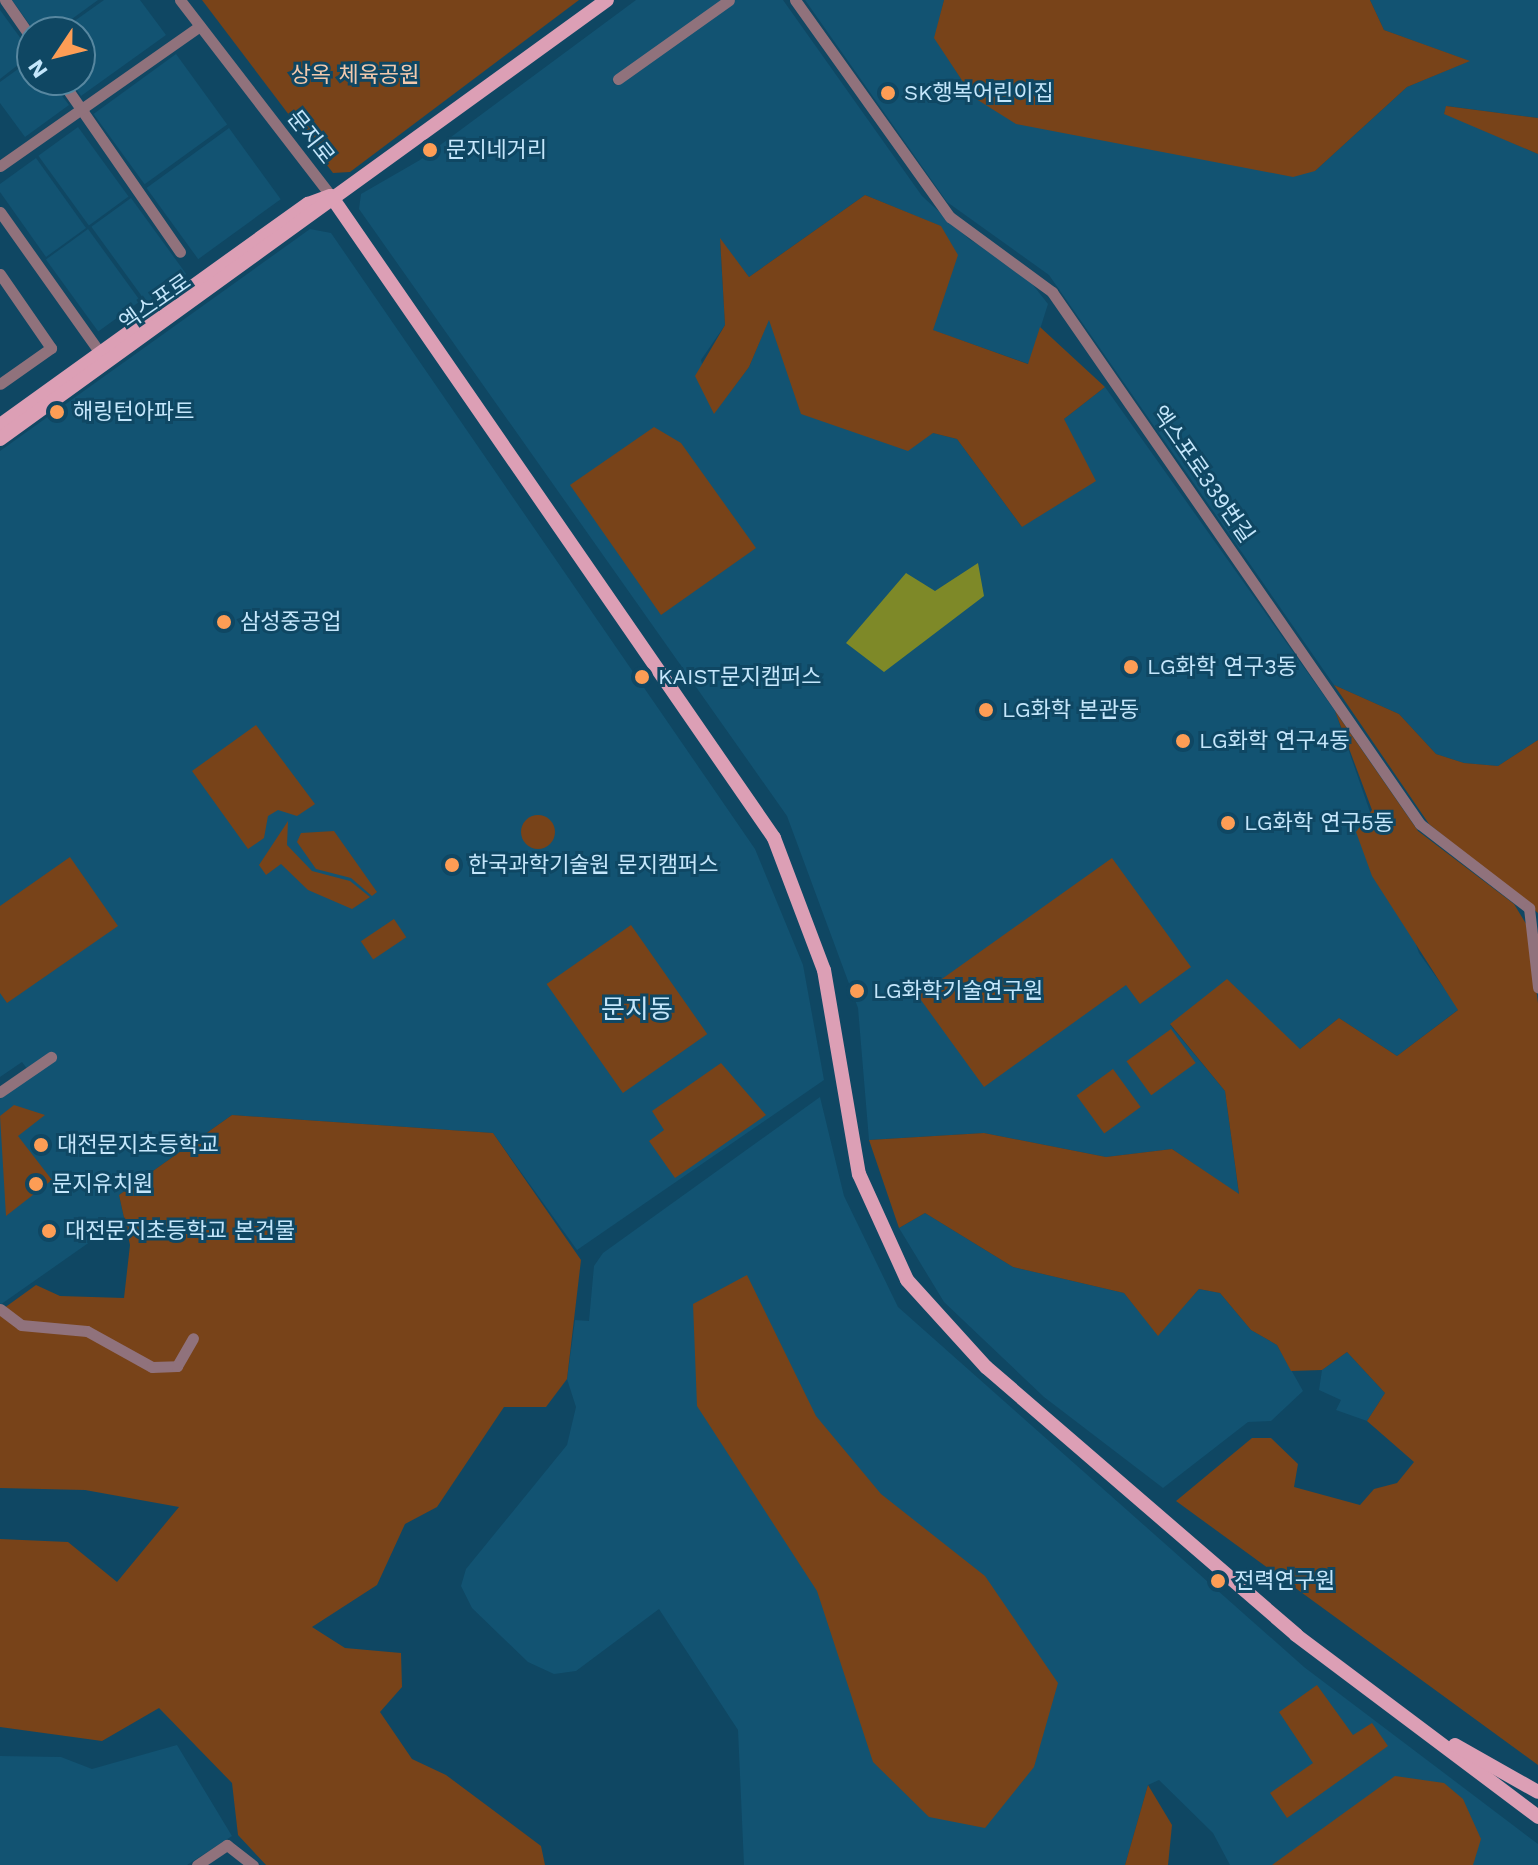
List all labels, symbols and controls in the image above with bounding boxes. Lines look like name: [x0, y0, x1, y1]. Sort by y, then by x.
north arrow: [16, 16, 96, 96]
text: N: [23, 55, 52, 83]
park label: 상옥 체육공원: [291, 62, 419, 88]
place label: SK행복어린이집: [904, 80, 1054, 106]
marker: SK행복어린이집: [879, 84, 897, 102]
street label: 문지로: [282, 105, 340, 169]
place label: 문지네거리: [446, 137, 547, 163]
marker: 문지네거리: [421, 141, 439, 159]
street label: 엑스포로: [114, 268, 196, 336]
place label: 해링턴아파트: [73, 399, 194, 425]
street label: 엑스포로339번길: [1146, 401, 1260, 547]
marker: 해링턴아파트: [48, 403, 66, 421]
place label: 삼성중공업: [240, 609, 341, 635]
marker: 삼성중공업: [215, 613, 233, 631]
place label: LG화학 연구3동: [1147, 654, 1297, 680]
marker: LG화학 연구3동: [1122, 658, 1140, 676]
place label: KAIST문지캠퍼스: [658, 664, 821, 690]
marker: KAIST문지캠퍼스: [633, 668, 651, 686]
place label: LG화학 본관동: [1002, 697, 1139, 723]
marker: LG화학 본관동: [977, 701, 995, 719]
place label: LG화학 연구4동: [1199, 728, 1350, 754]
marker: LG화학 연구4동: [1174, 732, 1192, 750]
place label: LG화학 연구5동: [1244, 810, 1394, 836]
marker: LG화학 연구5동: [1219, 814, 1237, 832]
place label: 한국과학기술원 문지캠퍼스: [468, 852, 718, 878]
marker: 한국과학기술원 문지캠퍼스: [443, 856, 461, 874]
place label: LG화학기술연구원: [873, 978, 1043, 1004]
marker: LG화학기술연구원: [848, 982, 866, 1000]
district label: 문지동: [601, 994, 673, 1026]
place label: 대전문지초등학교: [57, 1132, 219, 1158]
marker: 대전문지초등학교: [32, 1136, 50, 1154]
place label: 문지유치원: [52, 1171, 153, 1197]
marker: 문지유치원: [27, 1175, 45, 1193]
place label: 대전문지초등학교 본건물: [65, 1218, 295, 1244]
marker: 대전문지초등학교 본건물: [40, 1222, 58, 1240]
place label: 전력연구원: [1234, 1568, 1335, 1594]
marker: 전력연구원: [1209, 1572, 1227, 1590]

